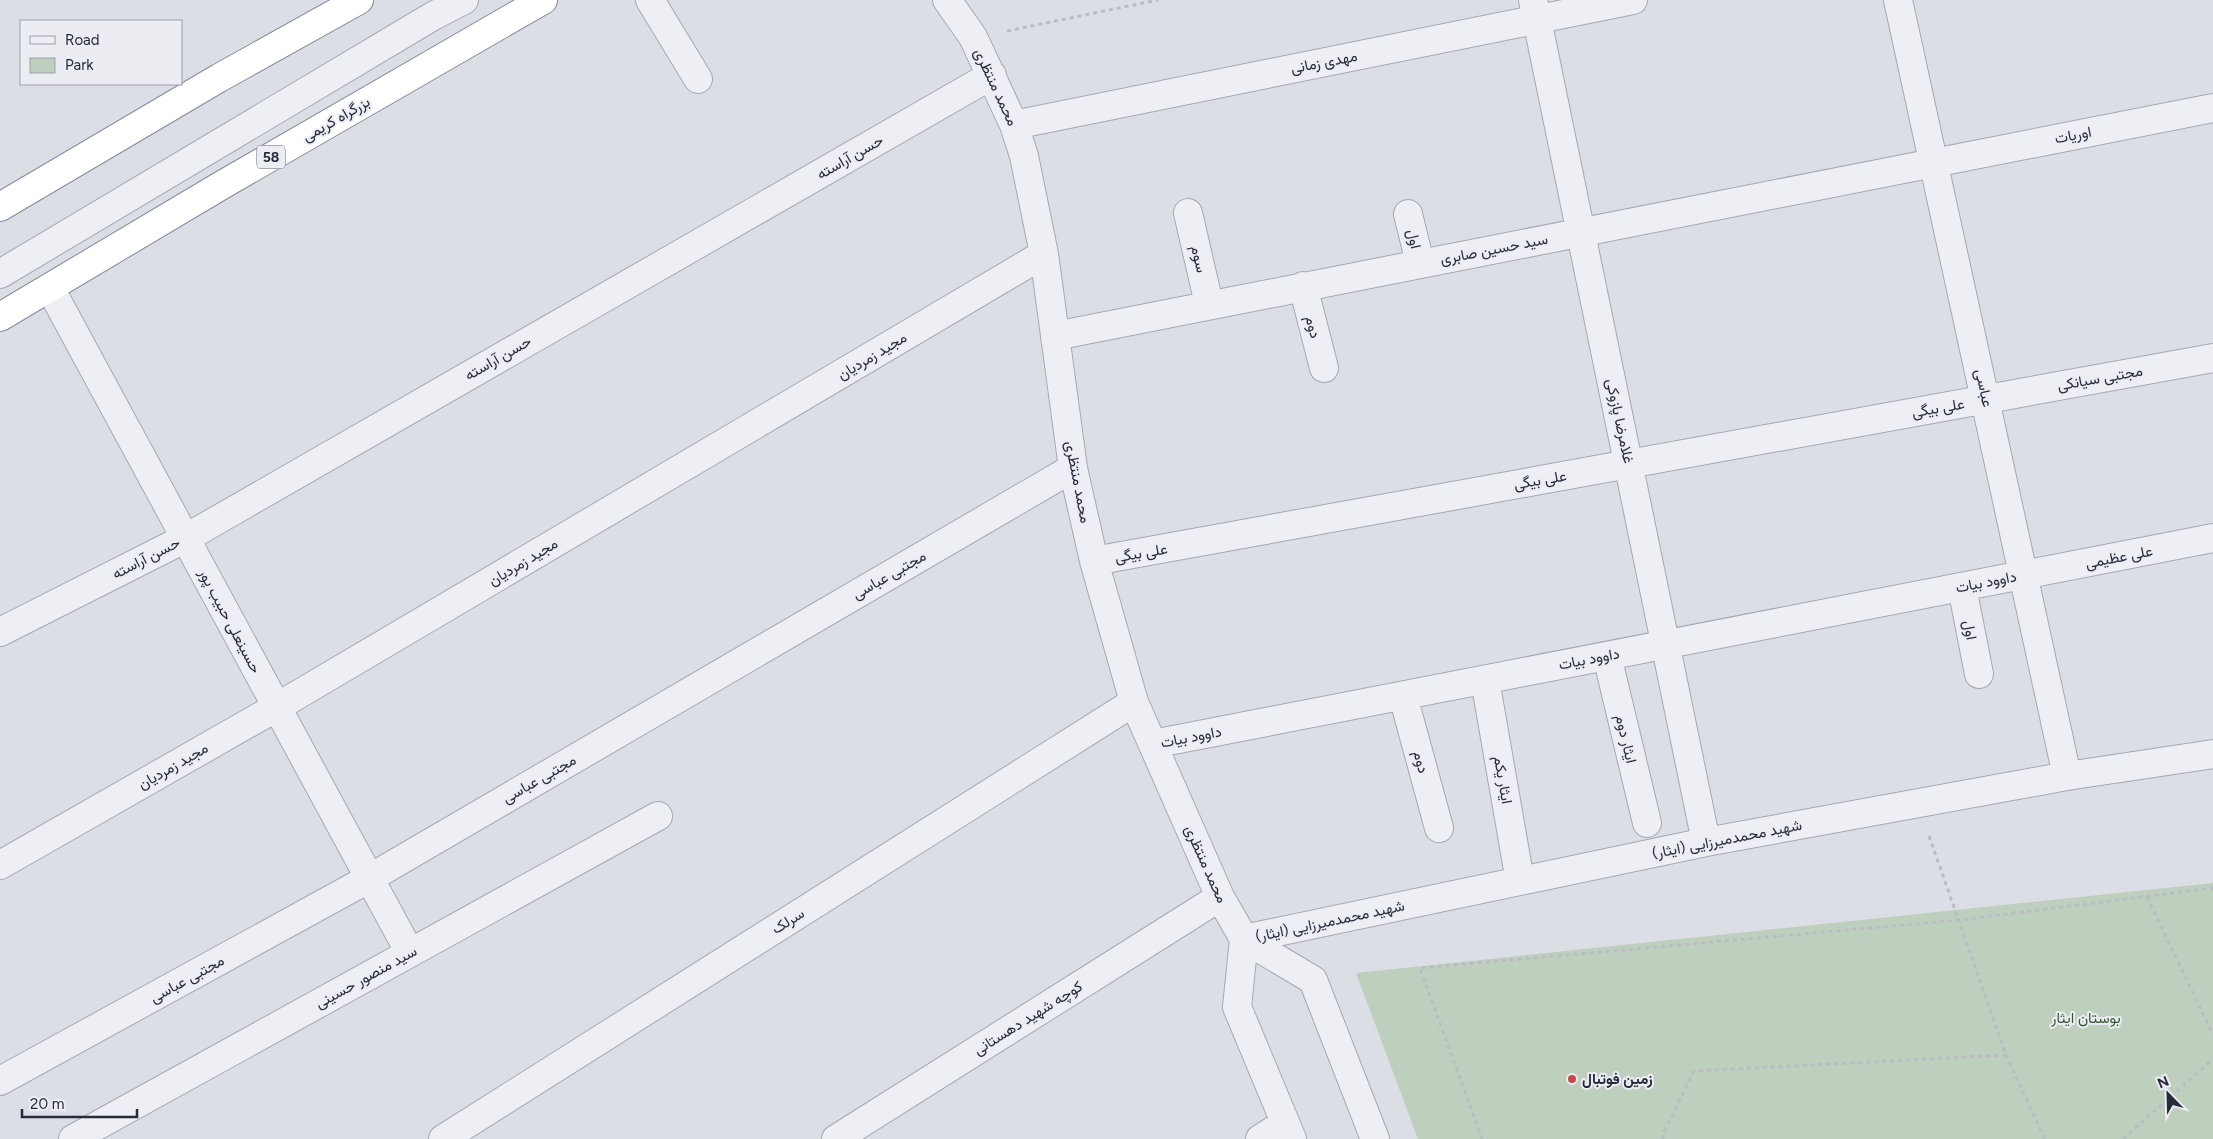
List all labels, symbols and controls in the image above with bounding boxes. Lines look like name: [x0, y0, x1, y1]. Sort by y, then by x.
legend: [20, 20, 182, 85]
text: Road: [65, 31, 100, 49]
street label: محمد منتظری: [969, 45, 1022, 129]
street label: مهدی زمانی: [1289, 47, 1359, 78]
text: Park: [65, 56, 94, 74]
street label: بزرگراه کریمی: [299, 92, 373, 146]
street label: اوریات: [2053, 123, 2093, 147]
street label: حسن آراسته: [814, 131, 887, 184]
road number: 58: [257, 146, 285, 168]
street label: اول: [1403, 227, 1425, 251]
street label: سید حسین صابری: [1439, 230, 1550, 269]
street label: سوم: [1186, 244, 1211, 275]
street label: دوم: [1300, 314, 1325, 341]
street label: مجید زمردیان: [834, 328, 910, 384]
street label: حسن آراسته: [462, 332, 535, 385]
street label: مجتبی سیانکی: [2056, 362, 2144, 395]
street label: عباسی: [1970, 367, 1997, 409]
street label: غلامرضا پازوکی: [1601, 377, 1638, 465]
street label: علی بیگی: [1910, 394, 1966, 422]
street label: محمد منتظری: [1060, 439, 1095, 525]
street label: علی بیگی: [1512, 466, 1568, 494]
street label: حسن آراسته: [109, 533, 183, 584]
street label: مجید زمردیان: [485, 534, 561, 590]
street label: علی بیگی: [1113, 539, 1169, 567]
street label: علی عظیمی: [2084, 542, 2154, 573]
street label: مجتبی عباسی: [849, 547, 930, 604]
street label: حسینعلی حبیب پور: [194, 565, 265, 677]
street label: داوود بیات: [1954, 567, 2018, 597]
street label: اول: [1959, 619, 1981, 641]
street label: داوود بیات: [1557, 644, 1621, 674]
street label: ایثار دوم: [1611, 713, 1640, 765]
street label: داوود بیات: [1159, 722, 1223, 752]
street label: مجید زمردیان: [135, 739, 211, 793]
street label: دوم: [1408, 749, 1433, 776]
street label: مجتبی عباسی: [499, 751, 580, 808]
street label: ایثار یکم: [1489, 755, 1516, 806]
street label: شهید محمدمیرزایی (ایثار): [1651, 816, 1804, 863]
street label: محمد منتظری: [1180, 822, 1231, 906]
street label: شهید محمدمیرزایی (ایثار): [1254, 896, 1407, 947]
street label: سرلک: [768, 904, 808, 938]
street label: سید منصور حسینی: [312, 942, 421, 1013]
street label: مجتبی عباسی: [147, 951, 228, 1008]
street label: کوچه شهید دهستانی: [970, 977, 1087, 1060]
park label: بوستان ایثار: [2050, 1009, 2121, 1027]
north arrow: [2143, 1069, 2193, 1119]
place label: زمین فوتبال: [1582, 1070, 1653, 1088]
marker: زمین فوتبال: [1566, 1073, 1578, 1085]
text: N: [2155, 1073, 2171, 1092]
scale bar: [22, 1086, 138, 1118]
text: 20 m: [30, 1095, 64, 1113]

